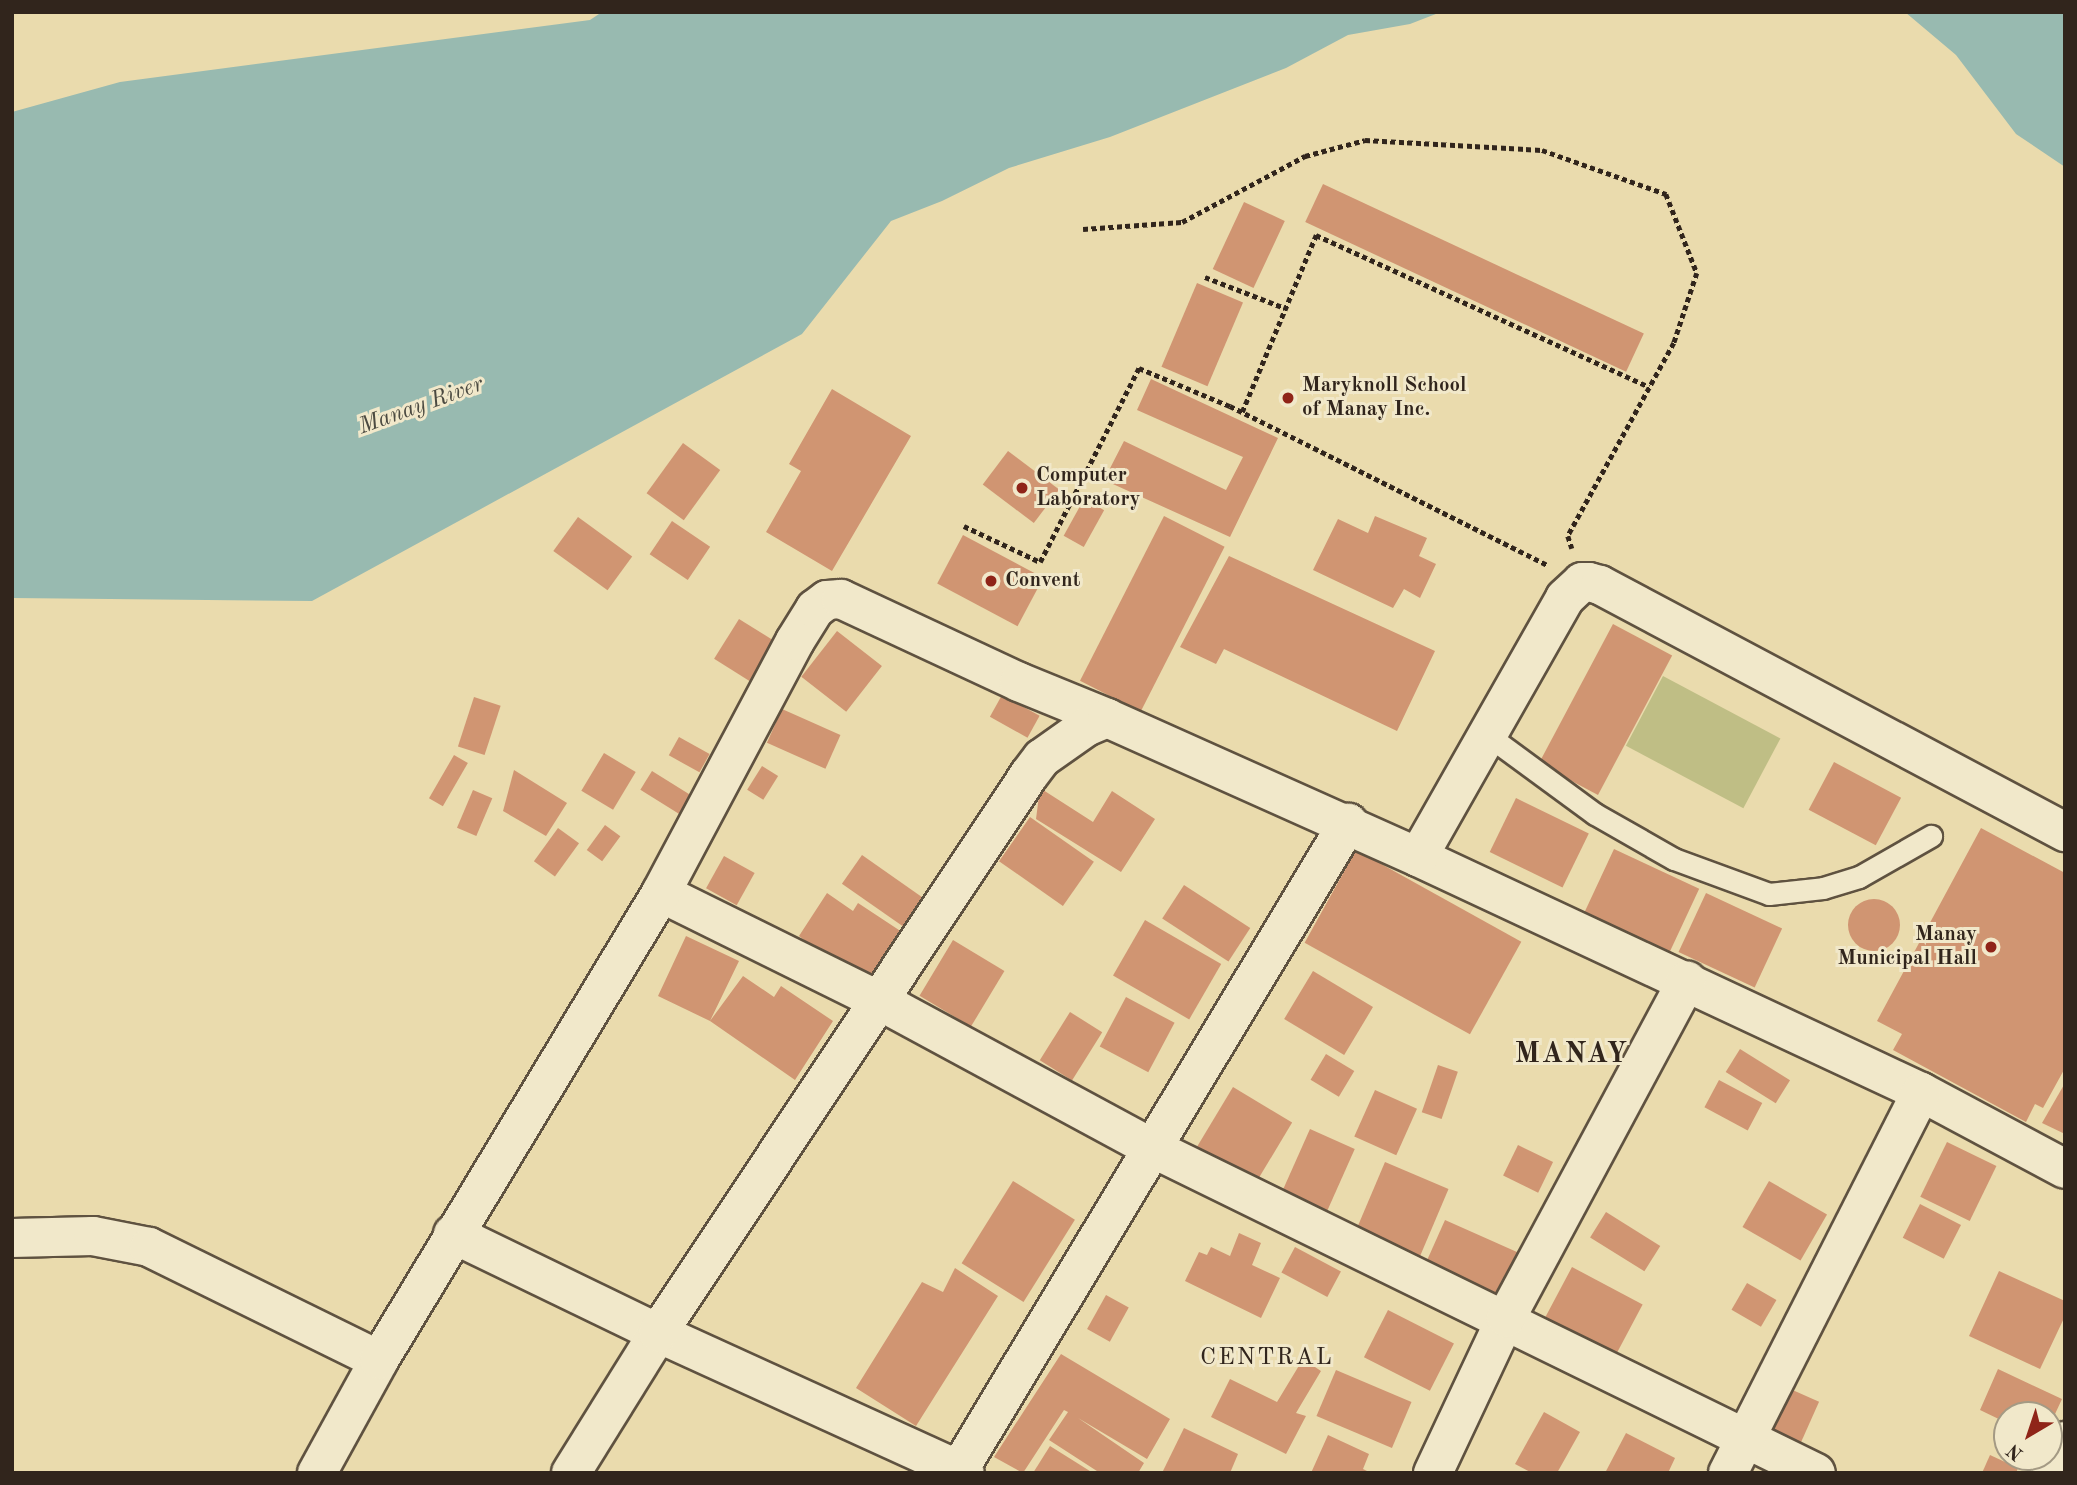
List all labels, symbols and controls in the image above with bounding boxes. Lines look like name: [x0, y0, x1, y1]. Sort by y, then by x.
water label: Manay River: [355, 371, 487, 441]
place label: Maryknoll School of Manay Inc.: [1302, 373, 1467, 423]
marker: Maryknoll School of Manay Inc.: [1280, 390, 1296, 406]
place label: Computer Laboratory: [1036, 463, 1141, 513]
marker: Computer Laboratory: [1014, 480, 1030, 496]
place label: Convent: [1005, 568, 1080, 594]
marker: Convent: [983, 573, 999, 589]
place label: Manay Municipal Hall: [1837, 922, 1977, 972]
marker: Manay Municipal Hall: [1983, 939, 1999, 955]
district label: MANAY: [1515, 1038, 1629, 1072]
district label: CENTRAL: [1201, 1345, 1333, 1373]
north arrow: [1993, 1401, 2063, 1471]
text: N: [2004, 1439, 2027, 1463]

